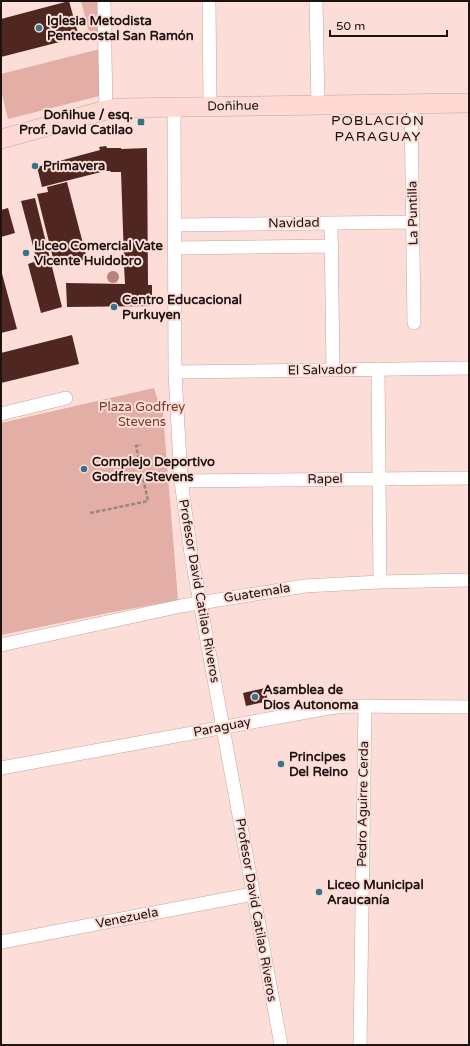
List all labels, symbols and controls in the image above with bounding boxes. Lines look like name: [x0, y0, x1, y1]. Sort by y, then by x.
scale bar: [330, 12, 447, 38]
place label: Iglesia Metodista Pentecostal San Ramón: [47, 13, 194, 44]
text: 50 m: [336, 19, 365, 33]
marker: Iglesia Metodista Pentecostal San Ramón: [34, 23, 44, 33]
street label: Doñihue: [207, 98, 259, 114]
place label: Doñihue / esq. Prof. David Catilao: [19, 107, 133, 138]
district label: POBLACIÓN PARAGUAY: [331, 112, 425, 145]
marker: Doñihue / esq. Prof. David Catilao: [136, 117, 146, 127]
place label: Primavera: [43, 158, 105, 174]
marker: Primavera: [30, 161, 40, 171]
street label: La Puntilla: [404, 181, 422, 245]
street label: Navidad: [268, 215, 320, 231]
place label: Liceo Comercial Vate Vicente Huidobro: [34, 238, 163, 269]
marker: Liceo Comercial Vate Vicente Huidobro: [21, 248, 31, 258]
place label: Centro Educacional Purkuyen: [122, 292, 242, 323]
marker: Centro Educacional Purkuyen: [109, 302, 119, 312]
street label: El Salvador: [288, 361, 356, 379]
park label: Plaza Godfrey Stevens: [99, 399, 185, 430]
place label: Complejo Deportivo Godfrey Stevens: [92, 454, 215, 485]
marker: Complejo Deportivo Godfrey Stevens: [79, 464, 89, 474]
street label: Rapel: [307, 471, 343, 487]
street label: Profesor David Catilao Riveros: [175, 498, 223, 684]
street label: Guatemala: [223, 580, 291, 606]
place label: Asamblea de Dios Autonoma: [263, 682, 359, 713]
marker: Asamblea de Dios Autonoma: [250, 692, 260, 702]
street label: Paraguay: [192, 714, 252, 740]
street label: Pedro Aguirre Cerda: [354, 741, 372, 867]
place label: Principes Del Reino: [289, 749, 348, 780]
marker: Principes Del Reino: [276, 759, 286, 769]
street label: Profesor David Catilao Riveros: [232, 817, 280, 1003]
place label: Liceo Municipal Araucanía: [327, 877, 424, 908]
marker: Liceo Municipal Araucanía: [314, 887, 324, 897]
street label: Venezuela: [94, 904, 160, 932]

